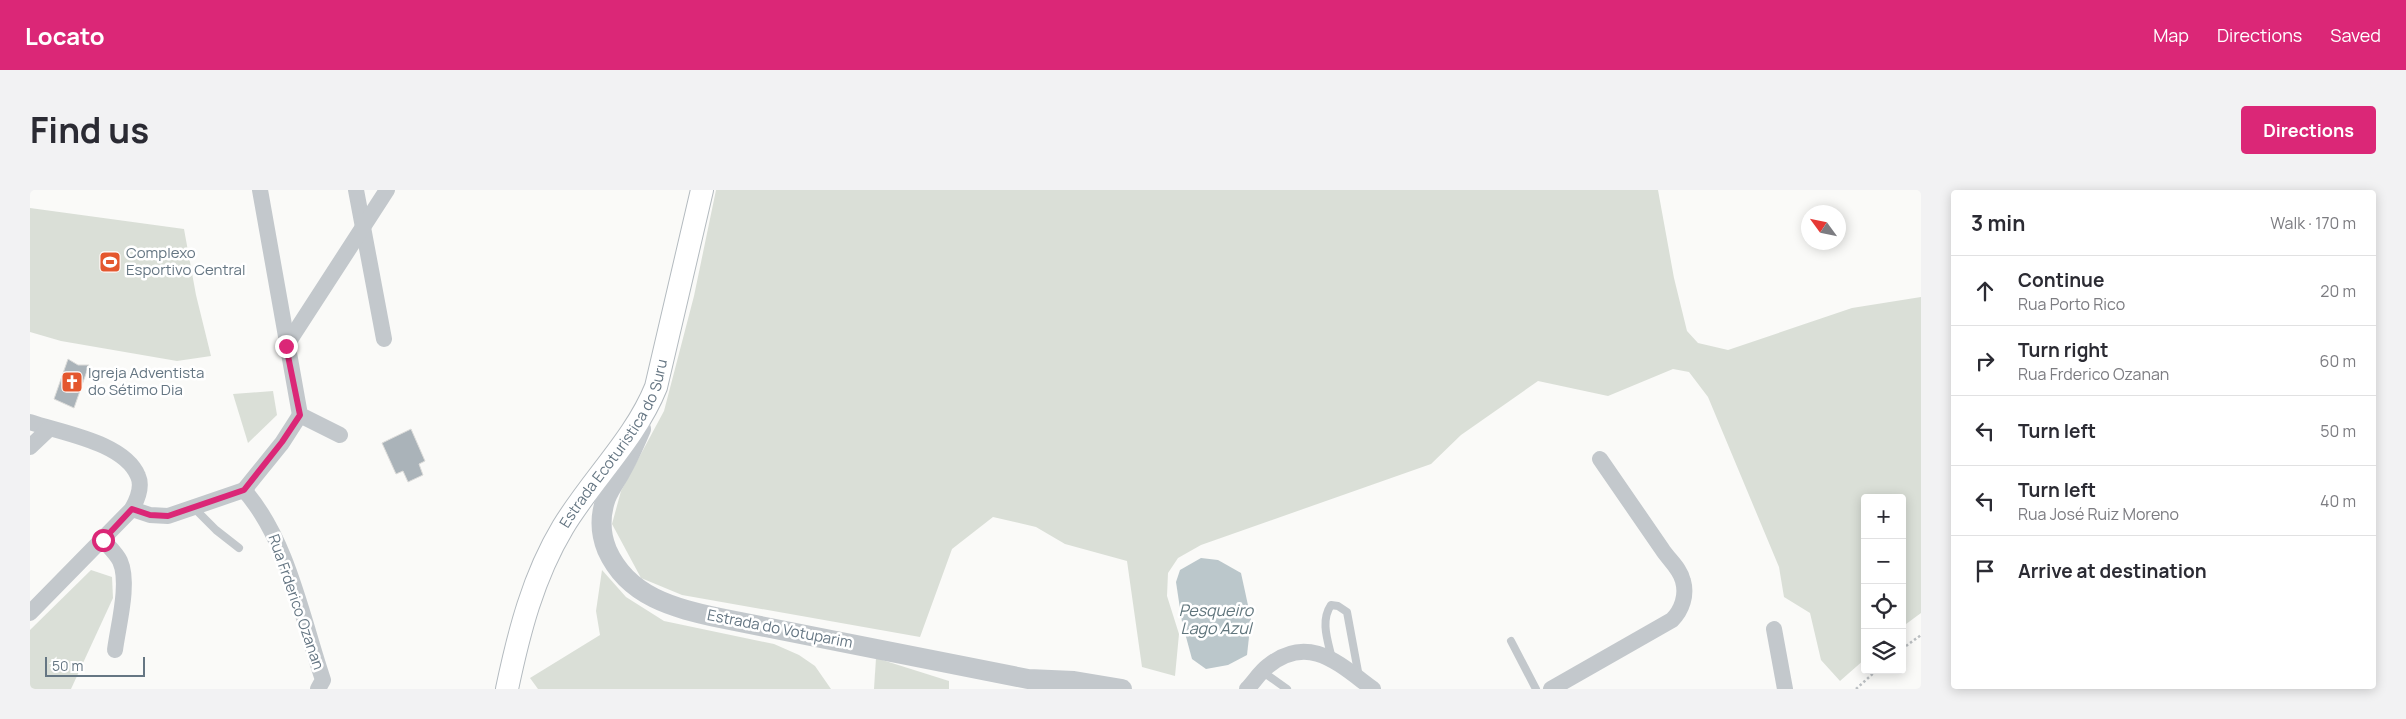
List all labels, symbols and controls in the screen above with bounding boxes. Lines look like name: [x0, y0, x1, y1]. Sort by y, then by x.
text: Locato: [25, 19, 105, 52]
text: Map: [2153, 23, 2189, 47]
text: Directions: [2217, 23, 2302, 47]
text: Saved: [2330, 23, 2381, 47]
text: Find us: [30, 106, 149, 154]
button: Directions: [2241, 106, 2376, 154]
north arrow: [1801, 205, 1846, 250]
text: 3 min: [1971, 209, 2025, 237]
text: Walk · 170 m: [2270, 212, 2356, 234]
place label: Complexo Esportivo Central: [126, 242, 245, 280]
sports icon: Complexo Esportivo Central: [98, 250, 122, 274]
text: Continue: [2018, 267, 2104, 293]
icon: ahead: [1971, 277, 1999, 305]
text: 20 m: [2320, 280, 2356, 302]
text: Rua Porto Rico: [2018, 293, 2125, 315]
route end: [275, 335, 298, 358]
text: Turn right: [2018, 337, 2108, 363]
icon: right: [1971, 347, 1999, 375]
text: 60 m: [2320, 350, 2356, 372]
street label: Estrada Ecoturistica do Suru: [554, 357, 672, 532]
place label: Igreja Adventista do Sétimo Dia: [88, 362, 204, 400]
text: Rua Frderico Ozanan: [2018, 363, 2169, 385]
church icon: Igreja Adventista do Sétimo Dia: [60, 370, 84, 394]
icon: left: [1971, 417, 1999, 445]
text: Turn left: [2018, 418, 2096, 444]
text: 50 m: [2320, 420, 2356, 442]
text: Turn left: [2018, 477, 2096, 503]
icon: left: [1971, 487, 1999, 515]
text: 40 m: [2320, 490, 2356, 512]
map controls: [1861, 494, 1906, 674]
button: +: [1861, 494, 1906, 539]
text: Rua José Ruiz Moreno: [2018, 503, 2179, 525]
route start: [92, 529, 115, 552]
street label: Rua Frderico Ozanan: [263, 531, 330, 672]
button: −: [1861, 539, 1906, 584]
icon: arrive: [1971, 557, 1999, 585]
text: Arrive at destination: [2018, 558, 2207, 584]
button: locate: [1861, 584, 1906, 629]
water label: Pesqueiro Lago Azul: [1179, 599, 1255, 639]
street label: Estrada do Votuparim: [706, 604, 855, 653]
button: layers: [1861, 629, 1906, 674]
scale bar: [45, 654, 145, 677]
text: 50 m: [52, 656, 83, 675]

